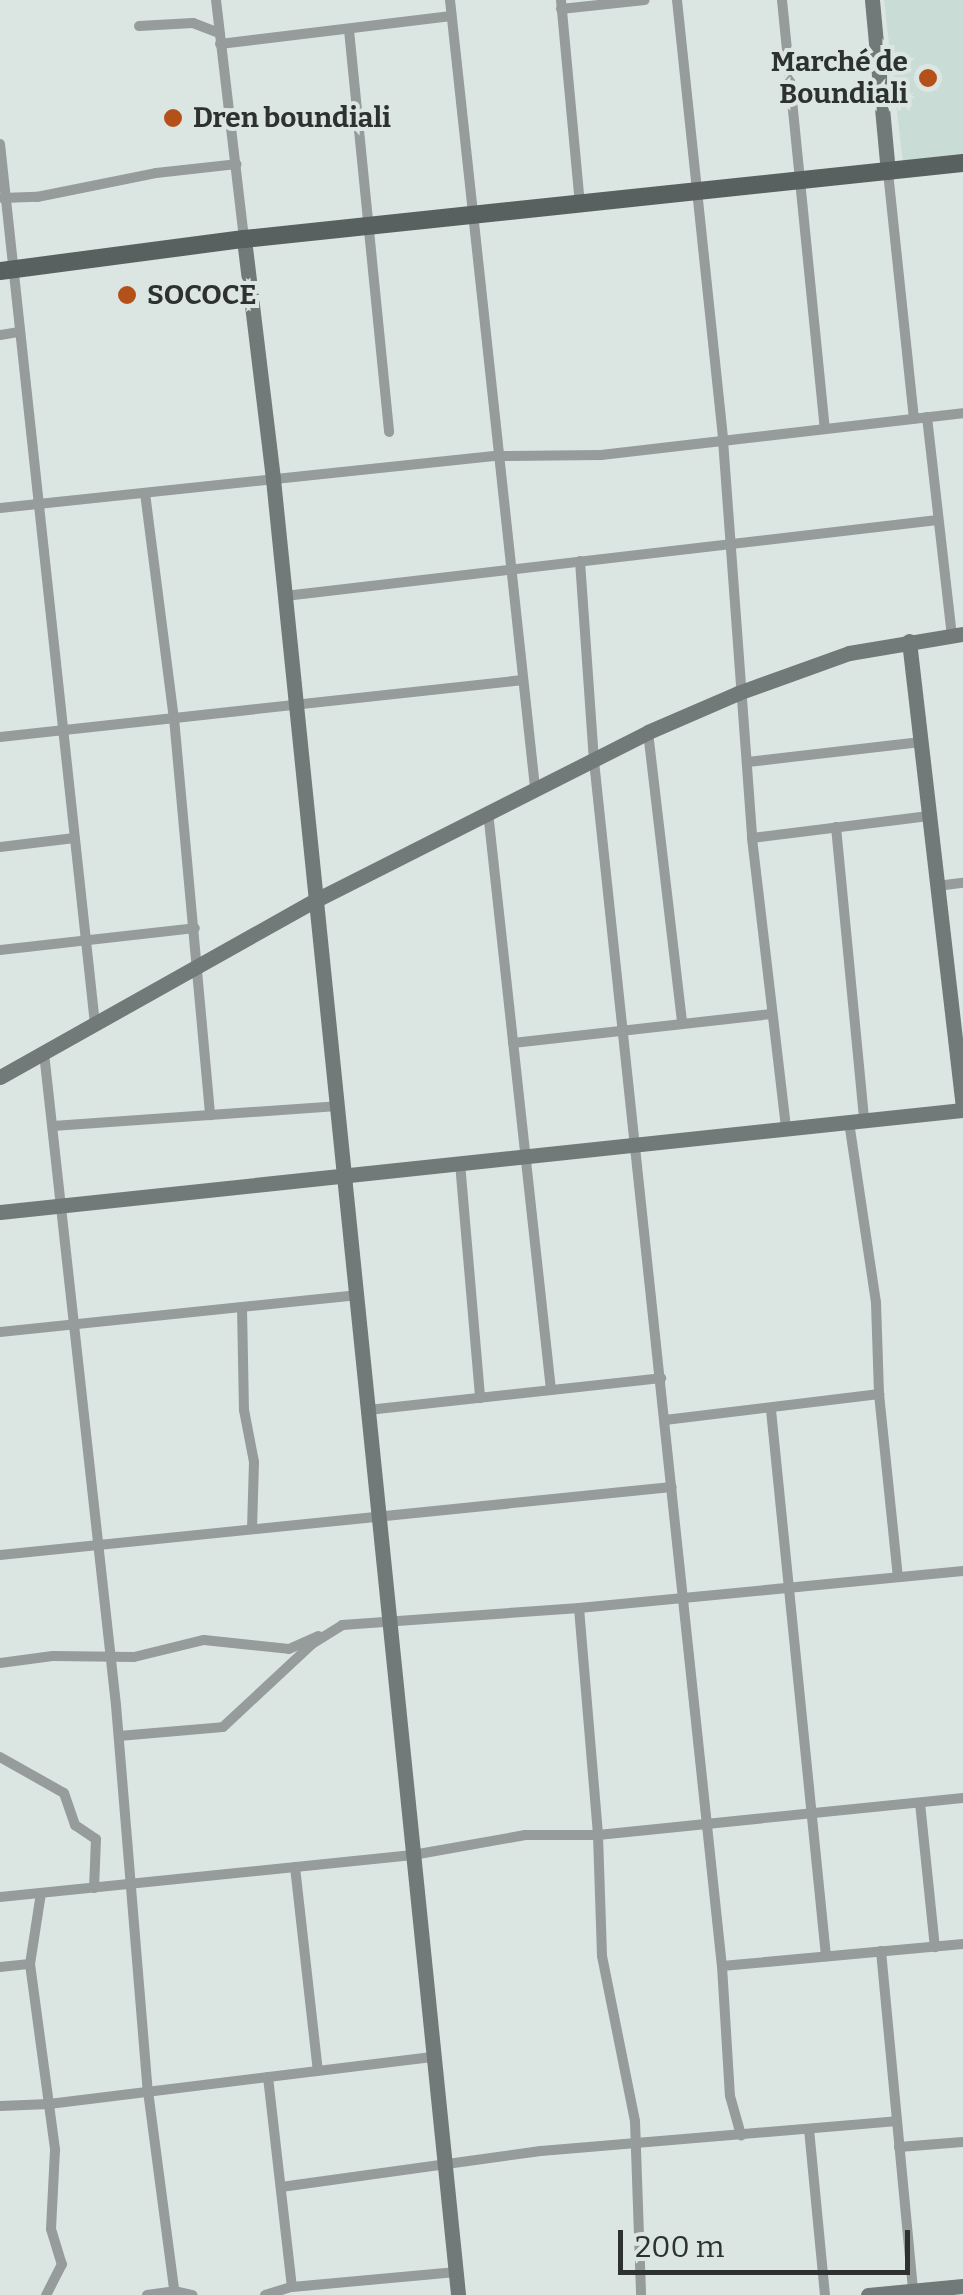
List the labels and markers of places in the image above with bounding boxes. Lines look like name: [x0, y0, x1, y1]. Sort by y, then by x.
place label: Marché de Boundiali: [771, 45, 908, 111]
marker: Marché de Boundiali: [917, 67, 939, 89]
place label: Dren boundiali: [193, 101, 391, 135]
marker: Dren boundiali: [162, 107, 184, 129]
place label: SOCOCE: [147, 278, 257, 312]
marker: SOCOCE: [116, 284, 138, 306]

